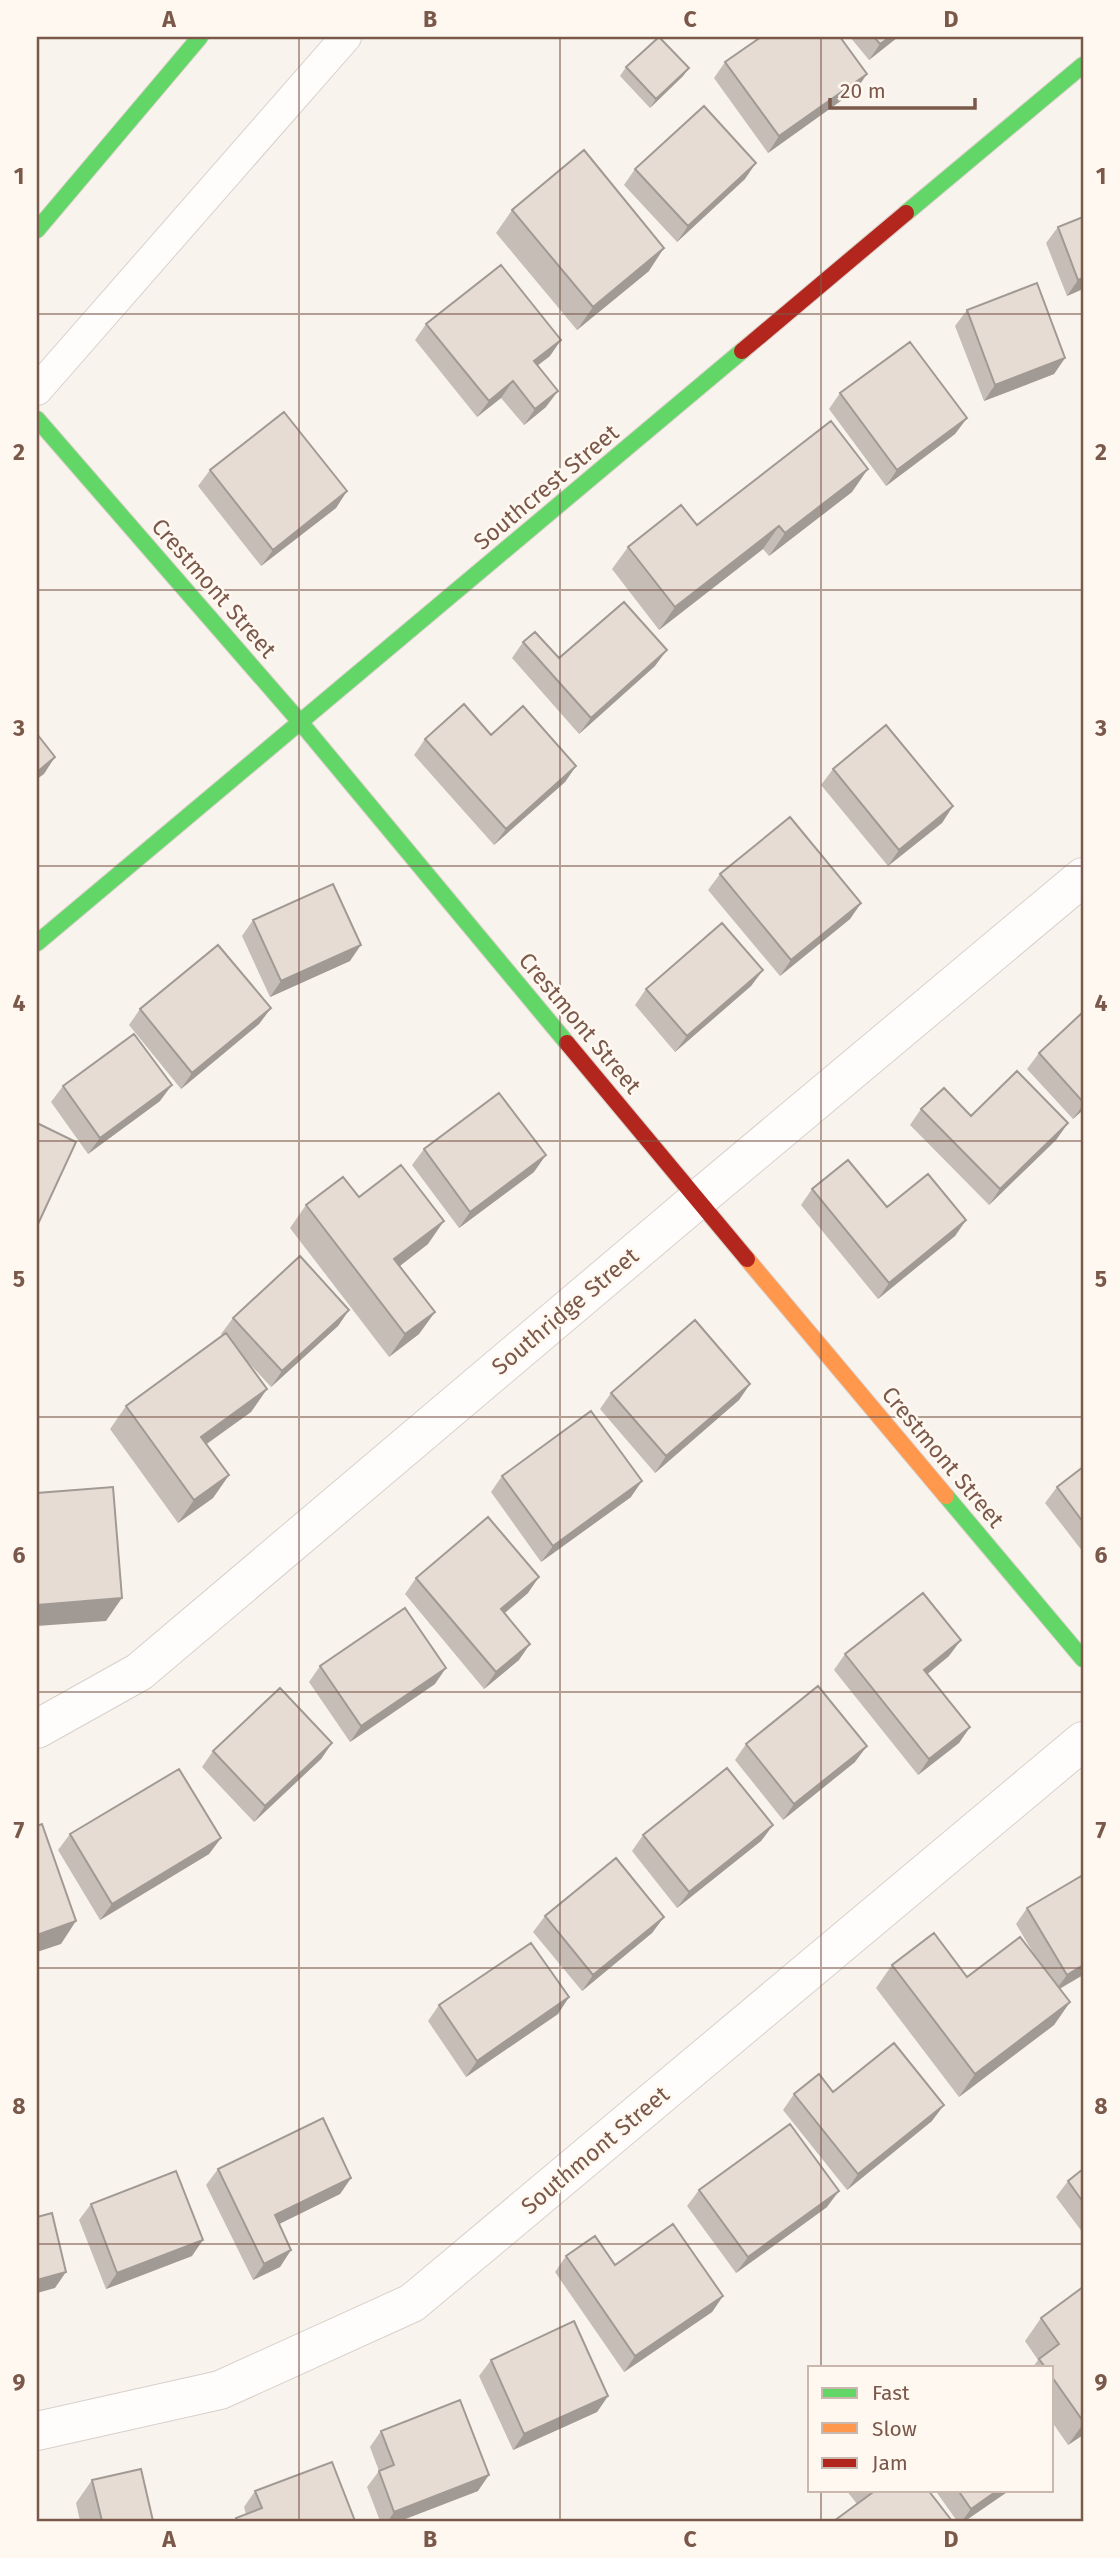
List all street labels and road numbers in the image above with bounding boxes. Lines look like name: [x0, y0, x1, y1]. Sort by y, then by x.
street label: Southcrest Street: [468, 418, 625, 556]
street label: Crestmont Street: [146, 513, 283, 664]
street label: Crestmont Street: [513, 947, 648, 1100]
street label: Southridge Street: [486, 1241, 645, 1380]
street label: Crestmont Street: [876, 1381, 1011, 1534]
street label: Southmont Street: [515, 2080, 675, 2220]

